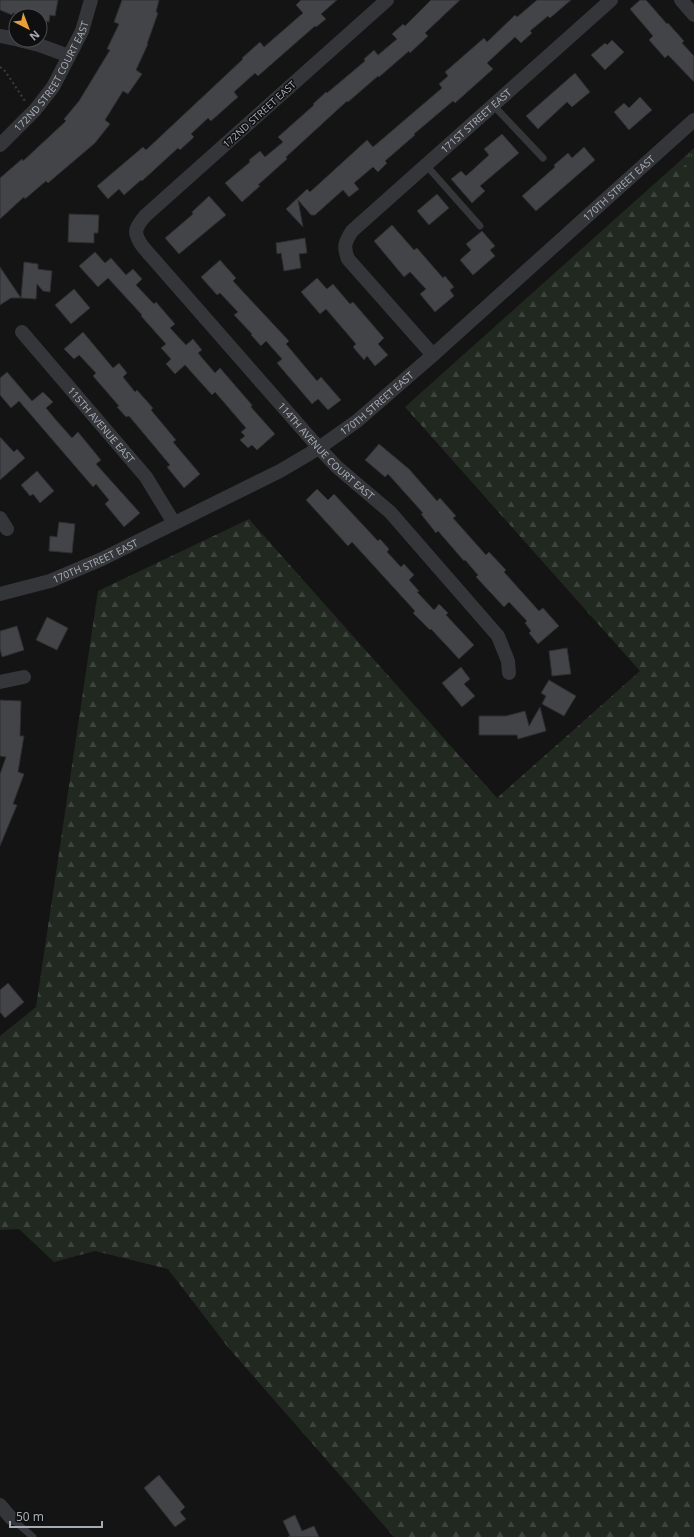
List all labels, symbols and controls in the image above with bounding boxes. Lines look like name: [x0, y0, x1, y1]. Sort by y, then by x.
north arrow: [8, 8, 48, 48]
street label: 172ND STREET COURT EAST: [10, 17, 88, 133]
street label: 172ND STREET EAST: [219, 77, 299, 151]
street label: 171ST STREET EAST: [437, 85, 515, 156]
street label: 170TH STREET EAST: [580, 151, 658, 224]
street label: 170TH STREET EAST: [337, 368, 417, 438]
street label: 115TH AVENUE EAST: [65, 384, 138, 466]
street label: 114TH AVENUE COURT EAST: [275, 399, 378, 503]
street label: 170TH STREET EAST: [50, 535, 141, 586]
scale bar: [10, 1503, 102, 1529]
text: 50 m: [16, 1508, 44, 1525]

